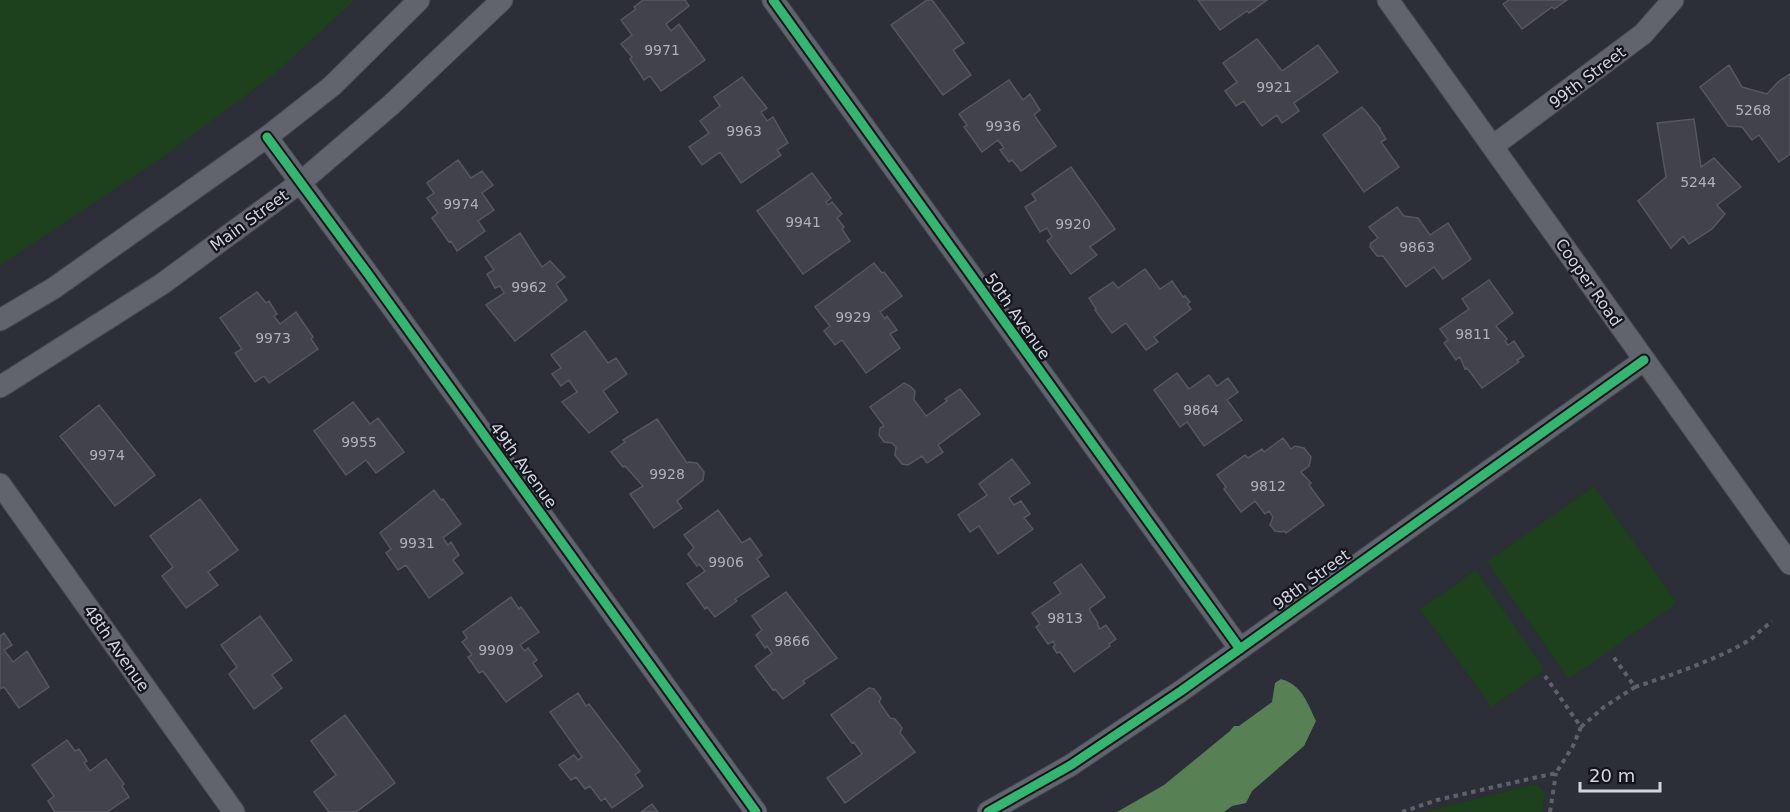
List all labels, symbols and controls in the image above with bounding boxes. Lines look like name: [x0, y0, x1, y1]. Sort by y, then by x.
house number: 9971: [644, 42, 680, 58]
street label: 99th Street: [1545, 43, 1629, 112]
house number: 9921: [1256, 79, 1292, 95]
house number: 5268: [1735, 102, 1771, 118]
house number: 9936: [985, 118, 1021, 134]
house number: 9963: [726, 123, 762, 139]
house number: 5244: [1680, 174, 1716, 190]
street label: Main Street: [207, 186, 292, 255]
house number: 9974: [443, 196, 479, 212]
house number: 9941: [785, 214, 821, 230]
house number: 9920: [1055, 216, 1091, 232]
street label: Cooper Road: [1551, 235, 1626, 330]
house number: 9863: [1399, 239, 1435, 255]
street label: 50th Avenue: [981, 269, 1054, 363]
house number: 9962: [511, 279, 547, 295]
house number: 9929: [835, 309, 871, 325]
house number: 9811: [1455, 326, 1491, 342]
house number: 9973: [255, 330, 291, 346]
house number: 9864: [1183, 402, 1219, 418]
street label: 49th Avenue: [486, 419, 561, 512]
house number: 9955: [341, 434, 377, 450]
house number: 9974: [89, 447, 125, 463]
house number: 9928: [649, 466, 685, 482]
house number: 9812: [1250, 478, 1286, 494]
house number: 9931: [399, 535, 435, 551]
street label: 98th Street: [1269, 545, 1353, 614]
house number: 9906: [708, 554, 744, 570]
street label: 48th Avenue: [80, 601, 153, 695]
house number: 9813: [1047, 610, 1083, 626]
house number: 9866: [774, 633, 810, 649]
house number: 9909: [478, 642, 514, 658]
scale bar: [1580, 755, 1660, 793]
text: 20 m: [1589, 765, 1635, 786]

